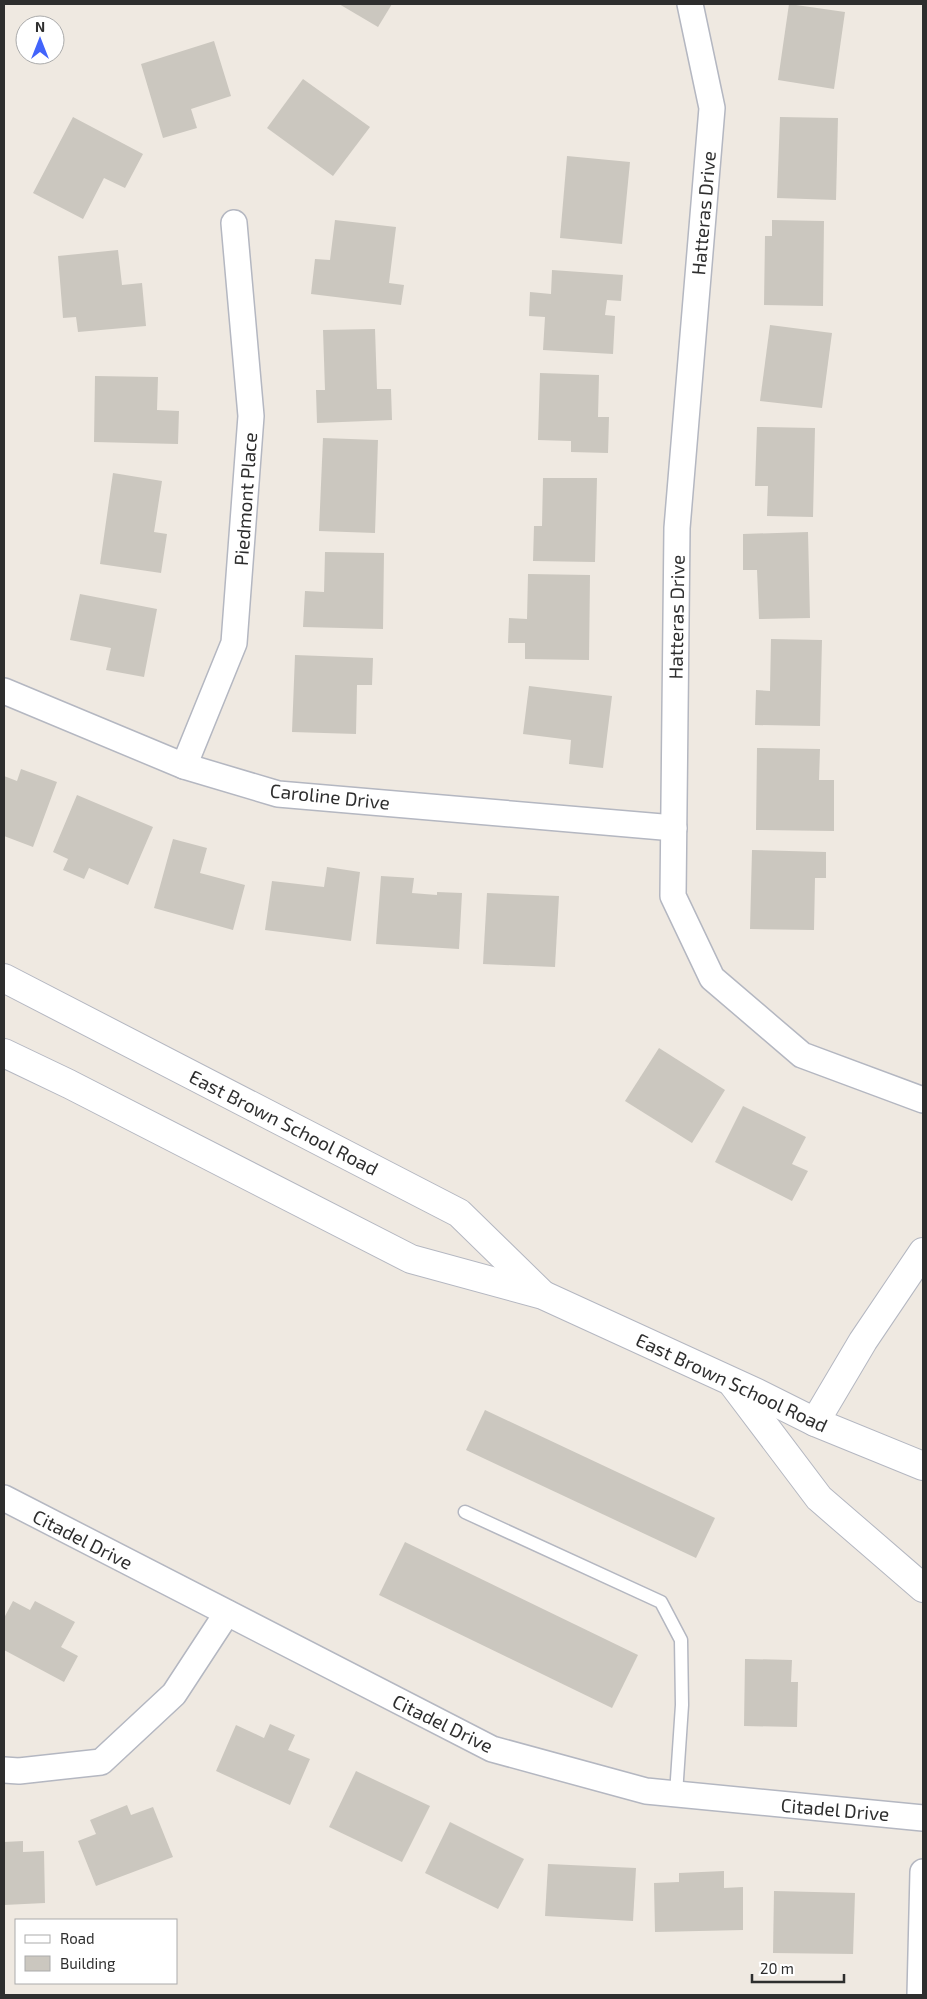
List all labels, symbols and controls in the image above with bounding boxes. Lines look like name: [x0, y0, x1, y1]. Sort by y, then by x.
north arrow: [15, 15, 65, 65]
text: N: [35, 18, 45, 35]
street label: Hatteras Drive: [686, 150, 720, 276]
street label: Piedmont Place: [229, 432, 261, 566]
street label: Hatteras Drive: [663, 554, 689, 680]
street label: Caroline Drive: [269, 778, 391, 814]
street label: East Brown School Road: [186, 1064, 382, 1180]
street label: East Brown School Road: [633, 1327, 831, 1437]
street label: Citadel Drive: [29, 1504, 137, 1574]
street label: Citadel Drive: [389, 1689, 497, 1757]
street label: Citadel Drive: [780, 1793, 890, 1825]
legend: [15, 1919, 178, 1984]
text: Road: [60, 1929, 95, 1947]
scale bar: [752, 1952, 844, 1984]
text: Building: [60, 1954, 116, 1972]
text: 20 m: [760, 1959, 794, 1977]

